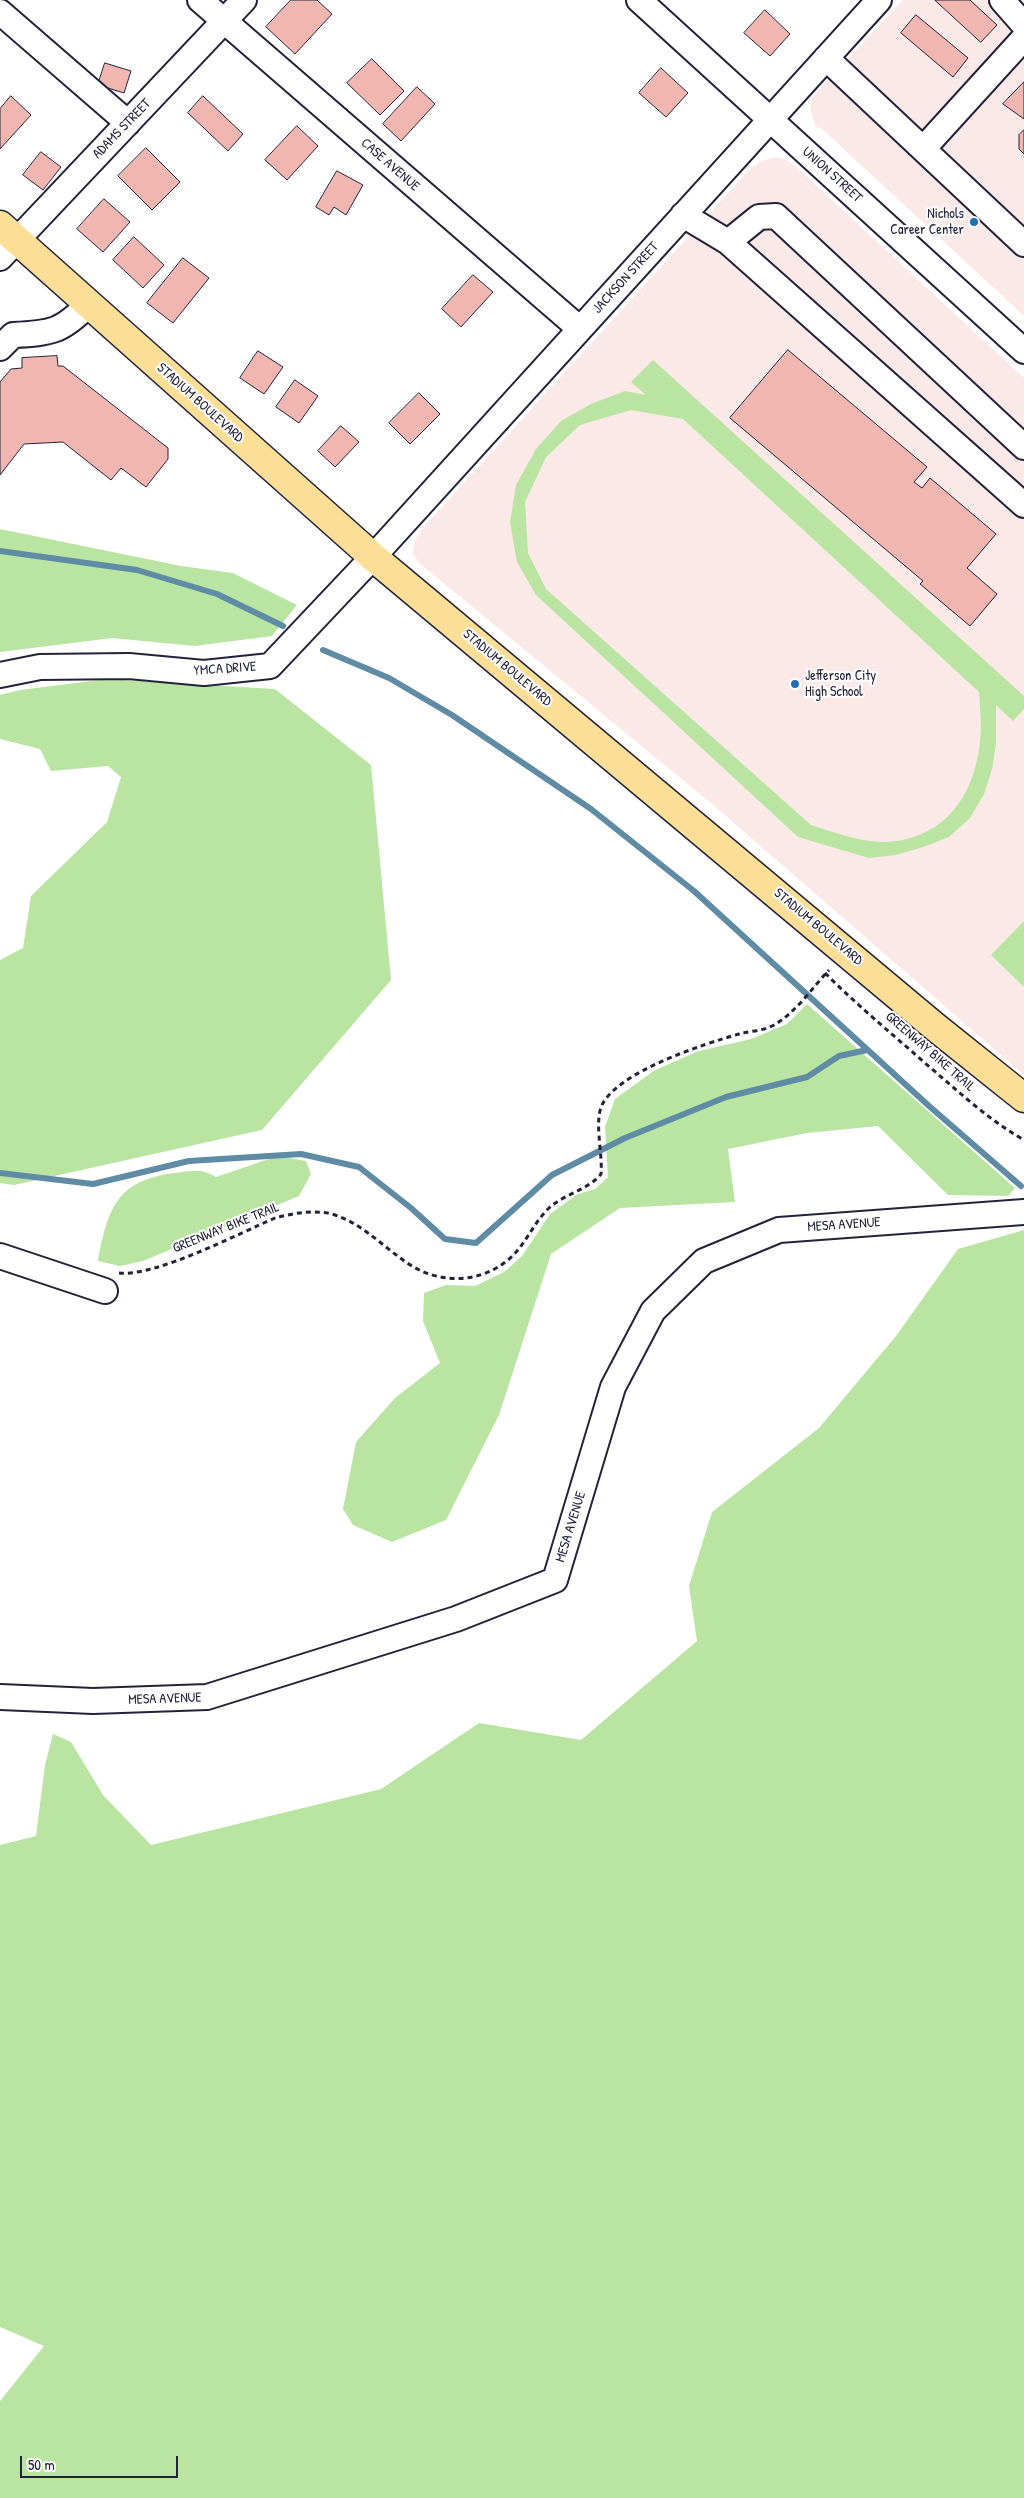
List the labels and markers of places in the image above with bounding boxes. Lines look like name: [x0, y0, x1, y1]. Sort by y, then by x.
place label: Nichols Career Center: [890, 206, 964, 238]
marker: Nichols Career Center: [968, 216, 980, 228]
place label: Jefferson City High School: [805, 668, 876, 700]
marker: Jefferson City High School: [789, 678, 801, 690]

